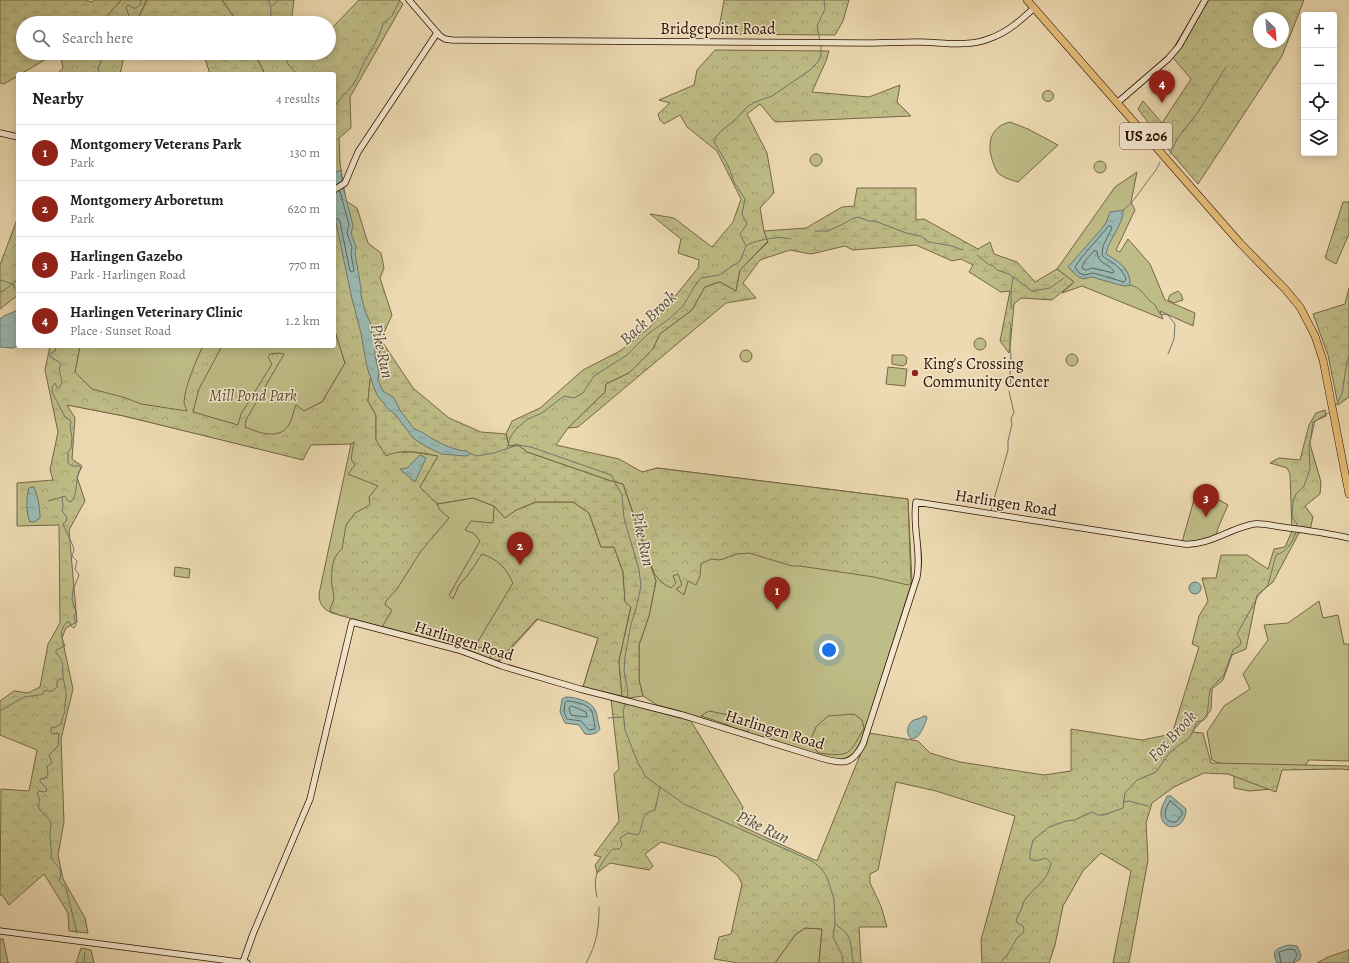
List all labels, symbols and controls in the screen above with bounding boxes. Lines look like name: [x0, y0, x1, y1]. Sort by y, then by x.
north arrow: [1253, 12, 1289, 48]
map controls: [1301, 12, 1337, 156]
button: +: [1301, 12, 1337, 48]
search box: [16, 16, 336, 60]
street label: Bridgepoint Road: [660, 18, 776, 40]
icon: search: [30, 27, 52, 49]
text: Search here: [62, 28, 133, 48]
button: −: [1301, 48, 1337, 84]
pin: 4: [1149, 70, 1175, 103]
button: locate: [1301, 84, 1337, 120]
text: Nearby: [32, 87, 83, 110]
text: 4 results: [276, 90, 320, 107]
button: layers: [1301, 120, 1337, 156]
road number: US 206: [1120, 123, 1172, 149]
text: Montgomery Veterans Park: [70, 134, 241, 154]
text: 1: [43, 144, 47, 161]
text: 130 m: [290, 144, 320, 161]
text: Park: [70, 154, 94, 171]
text: Montgomery Arboretum: [70, 190, 224, 210]
text: 2: [42, 200, 48, 217]
text: 620 m: [287, 200, 320, 217]
text: Park: [70, 210, 94, 227]
text: Harlingen Gazebo: [70, 246, 183, 266]
text: 3: [42, 256, 48, 273]
text: 770 m: [289, 256, 320, 273]
text: Park · Harlingen Road: [70, 266, 186, 283]
water label: Back Brook: [614, 285, 682, 350]
text: Harlingen Veterinary Clinic: [70, 302, 243, 322]
text: 4: [42, 312, 48, 329]
text: 1.2 km: [286, 312, 320, 329]
water label: Pike Run: [365, 321, 399, 381]
text: Place · Sunset Road: [70, 322, 171, 339]
place label: King's Crossing Community Center: [923, 353, 1049, 393]
marker: King's Crossing Community Center: [910, 368, 920, 378]
park label: Mill Pond Park: [209, 385, 297, 407]
street label: Harlingen Road: [953, 484, 1059, 522]
pin: 3: [1193, 484, 1219, 517]
water label: Pike Run: [626, 509, 660, 569]
pin: 2: [507, 532, 533, 565]
pin: 1: [764, 577, 790, 610]
street label: Harlingen Road: [412, 615, 517, 667]
your location: [819, 640, 839, 660]
street label: Harlingen Road: [723, 704, 828, 756]
water label: Fox Brook: [1142, 705, 1202, 766]
water label: Pike Run: [733, 805, 793, 849]

